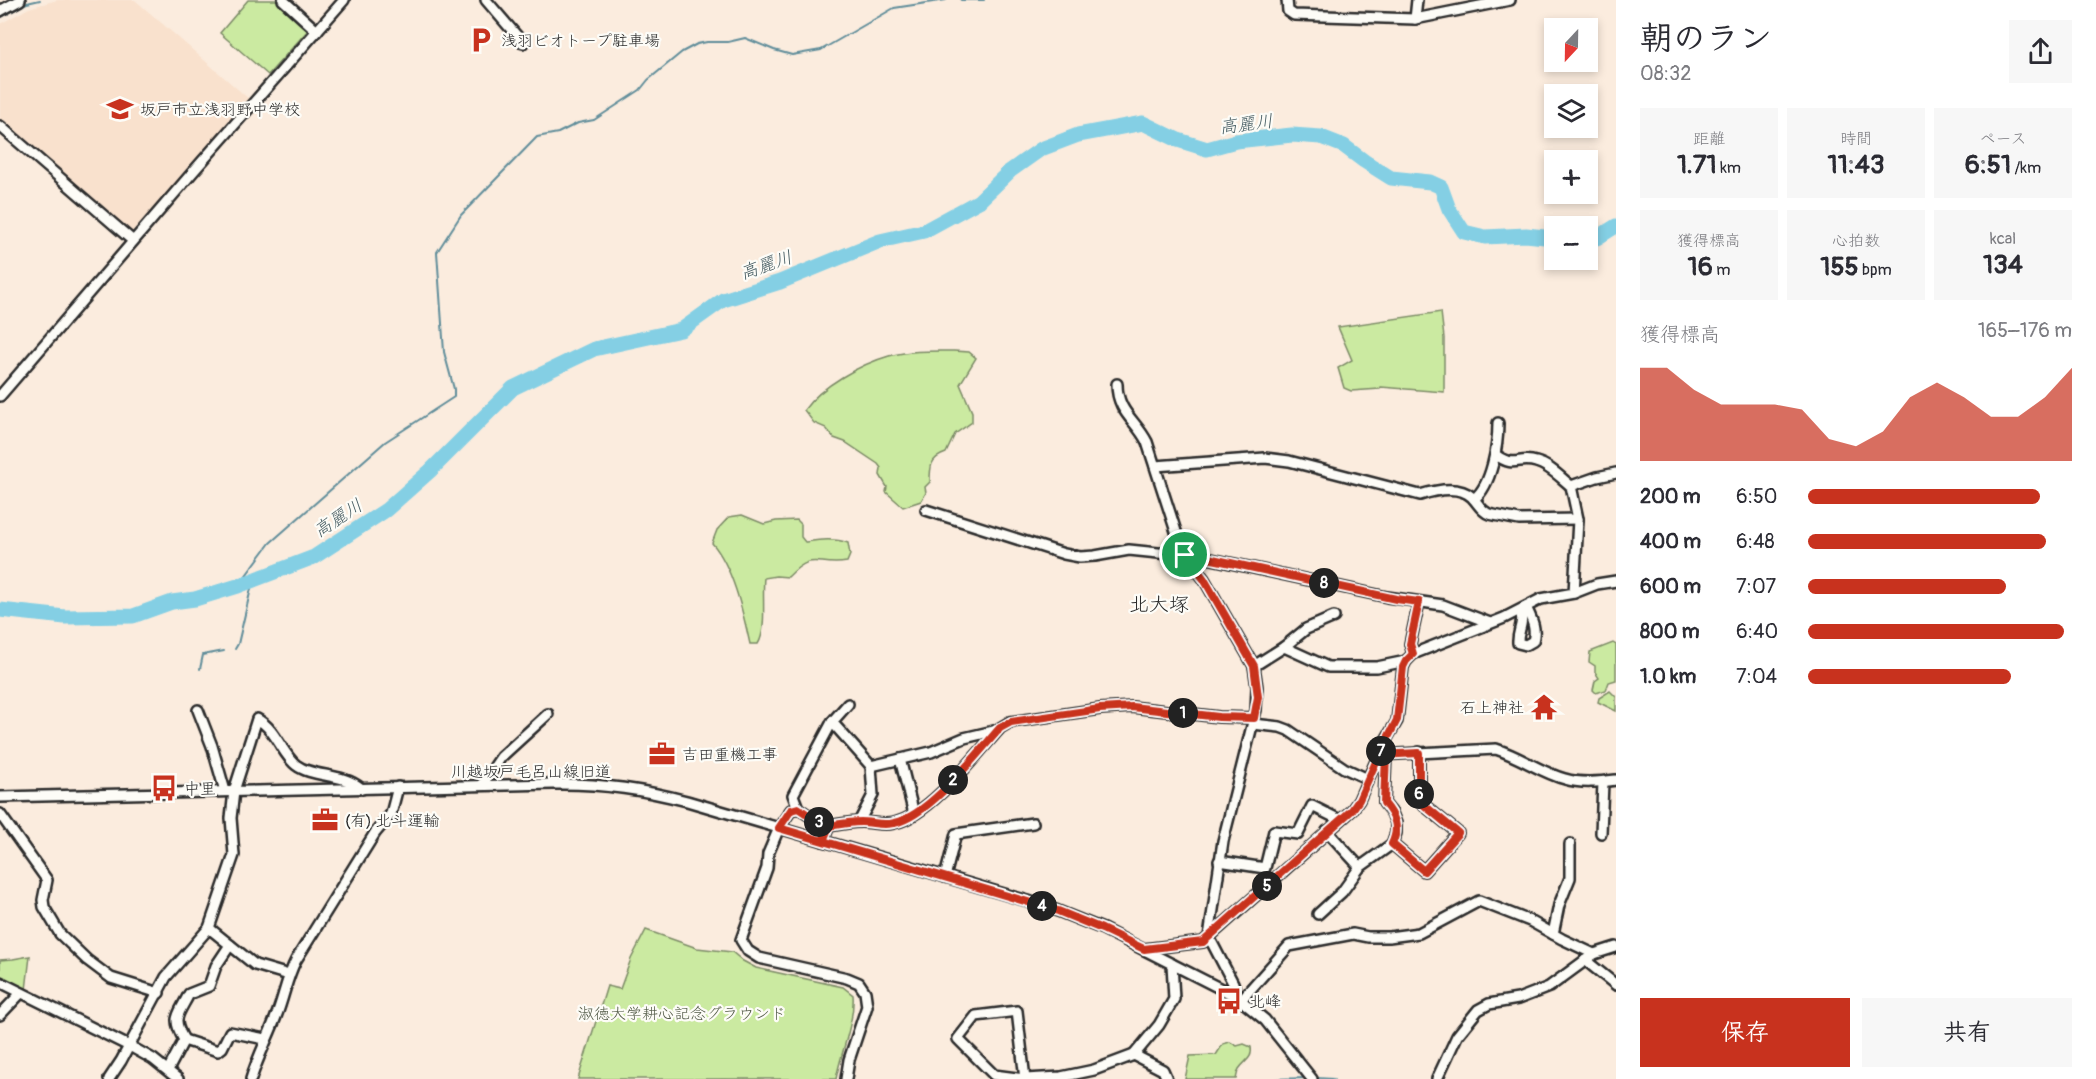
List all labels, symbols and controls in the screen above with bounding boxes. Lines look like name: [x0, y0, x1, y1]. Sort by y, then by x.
north arrow: [1544, 18, 1598, 72]
map controls: [1544, 18, 1598, 270]
text: 朝のラン: [1640, 18, 1772, 59]
button: share: [2009, 20, 2072, 83]
parking icon: 浅羽ビオトープ駐車場: [466, 25, 496, 55]
place label: 浅羽ビオトープ駐車場: [501, 31, 660, 51]
text: 08:32: [1640, 61, 1691, 86]
button: layers: [1544, 84, 1598, 138]
school or university icon: 坂戸市立浅羽野中学校: [105, 94, 135, 124]
place label: 坂戸市立浅羽野中学校: [140, 100, 300, 120]
water label: 高麗川: [1218, 110, 1274, 139]
text: 距離: [1693, 129, 1725, 149]
text: 時間: [1840, 129, 1872, 149]
text: ペース: [1979, 129, 2027, 149]
text: 1.71: [1677, 149, 1717, 181]
text: 11:43: [1828, 149, 1884, 181]
text: 6:51: [1965, 149, 2011, 181]
button: +: [1544, 150, 1598, 204]
text: km: [1717, 158, 1741, 178]
text: /km: [2011, 158, 2041, 178]
button: −: [1544, 216, 1598, 270]
text: kcal: [1990, 229, 2016, 249]
text: 獲得標高: [1677, 231, 1741, 251]
text: 心拍数: [1832, 231, 1880, 251]
water label: 高麗川: [737, 246, 795, 285]
text: 134: [1983, 249, 2023, 281]
text: 16: [1688, 251, 1713, 283]
text: 155: [1820, 251, 1859, 283]
text: m: [1713, 260, 1731, 280]
text: bpm: [1859, 260, 1892, 280]
text: 165–176 m: [1978, 318, 2072, 343]
text: 獲得標高: [1640, 322, 1720, 347]
text: 200 m: [1640, 484, 1701, 509]
text: 6:50: [1736, 484, 1777, 509]
water label: 高麗川: [309, 494, 367, 543]
pin: [1159, 529, 1210, 580]
text: 400 m: [1640, 529, 1701, 554]
text: 6:48: [1736, 529, 1775, 554]
icon: arrive: [1168, 538, 1201, 571]
pin: 8: [1309, 568, 1339, 598]
text: 8: [1320, 573, 1328, 593]
text: 600 m: [1640, 574, 1701, 599]
text: 7:07: [1736, 574, 1776, 599]
district label: 北大塚: [1129, 592, 1189, 617]
text: 800 m: [1640, 619, 1700, 644]
text: 6:40: [1736, 619, 1778, 644]
text: 1.0 km: [1640, 664, 1696, 689]
text: 7:04: [1736, 664, 1777, 689]
temple icon: 石上神社: [1529, 692, 1559, 722]
pin: 1: [1168, 698, 1198, 728]
place label: 石上神社: [1460, 698, 1524, 718]
text: 1: [1180, 703, 1186, 723]
pin: 7: [1366, 736, 1396, 766]
office icon: 吉田重機工事: [647, 739, 677, 769]
text: 7: [1377, 741, 1385, 761]
place label: 吉田重機工事: [682, 745, 778, 765]
street label: 川越坂戸毛呂山線旧道: [451, 762, 611, 782]
pin: 2: [938, 765, 968, 795]
text: 2: [949, 770, 957, 790]
bus stop icon: 中里: [149, 773, 179, 803]
place label: 中里: [184, 779, 216, 799]
pin: 6: [1404, 779, 1434, 809]
text: 6: [1414, 784, 1424, 804]
office icon: (有) 北斗運輸: [310, 805, 340, 835]
pin: 3: [804, 807, 834, 837]
place label: (有) 北斗運輸: [345, 811, 439, 831]
text: 3: [815, 812, 823, 832]
pin: 5: [1252, 871, 1282, 901]
text: 5: [1263, 876, 1271, 896]
pin: 4: [1027, 891, 1057, 921]
text: 4: [1037, 896, 1047, 916]
bus stop icon: 北峰: [1214, 986, 1244, 1016]
place label: 北峰: [1249, 992, 1281, 1012]
button: 保存: [1640, 998, 1850, 1067]
button: 共有: [1862, 998, 2072, 1067]
park label: 淑徳大学耕心記念グラウンド: [578, 1004, 786, 1024]

